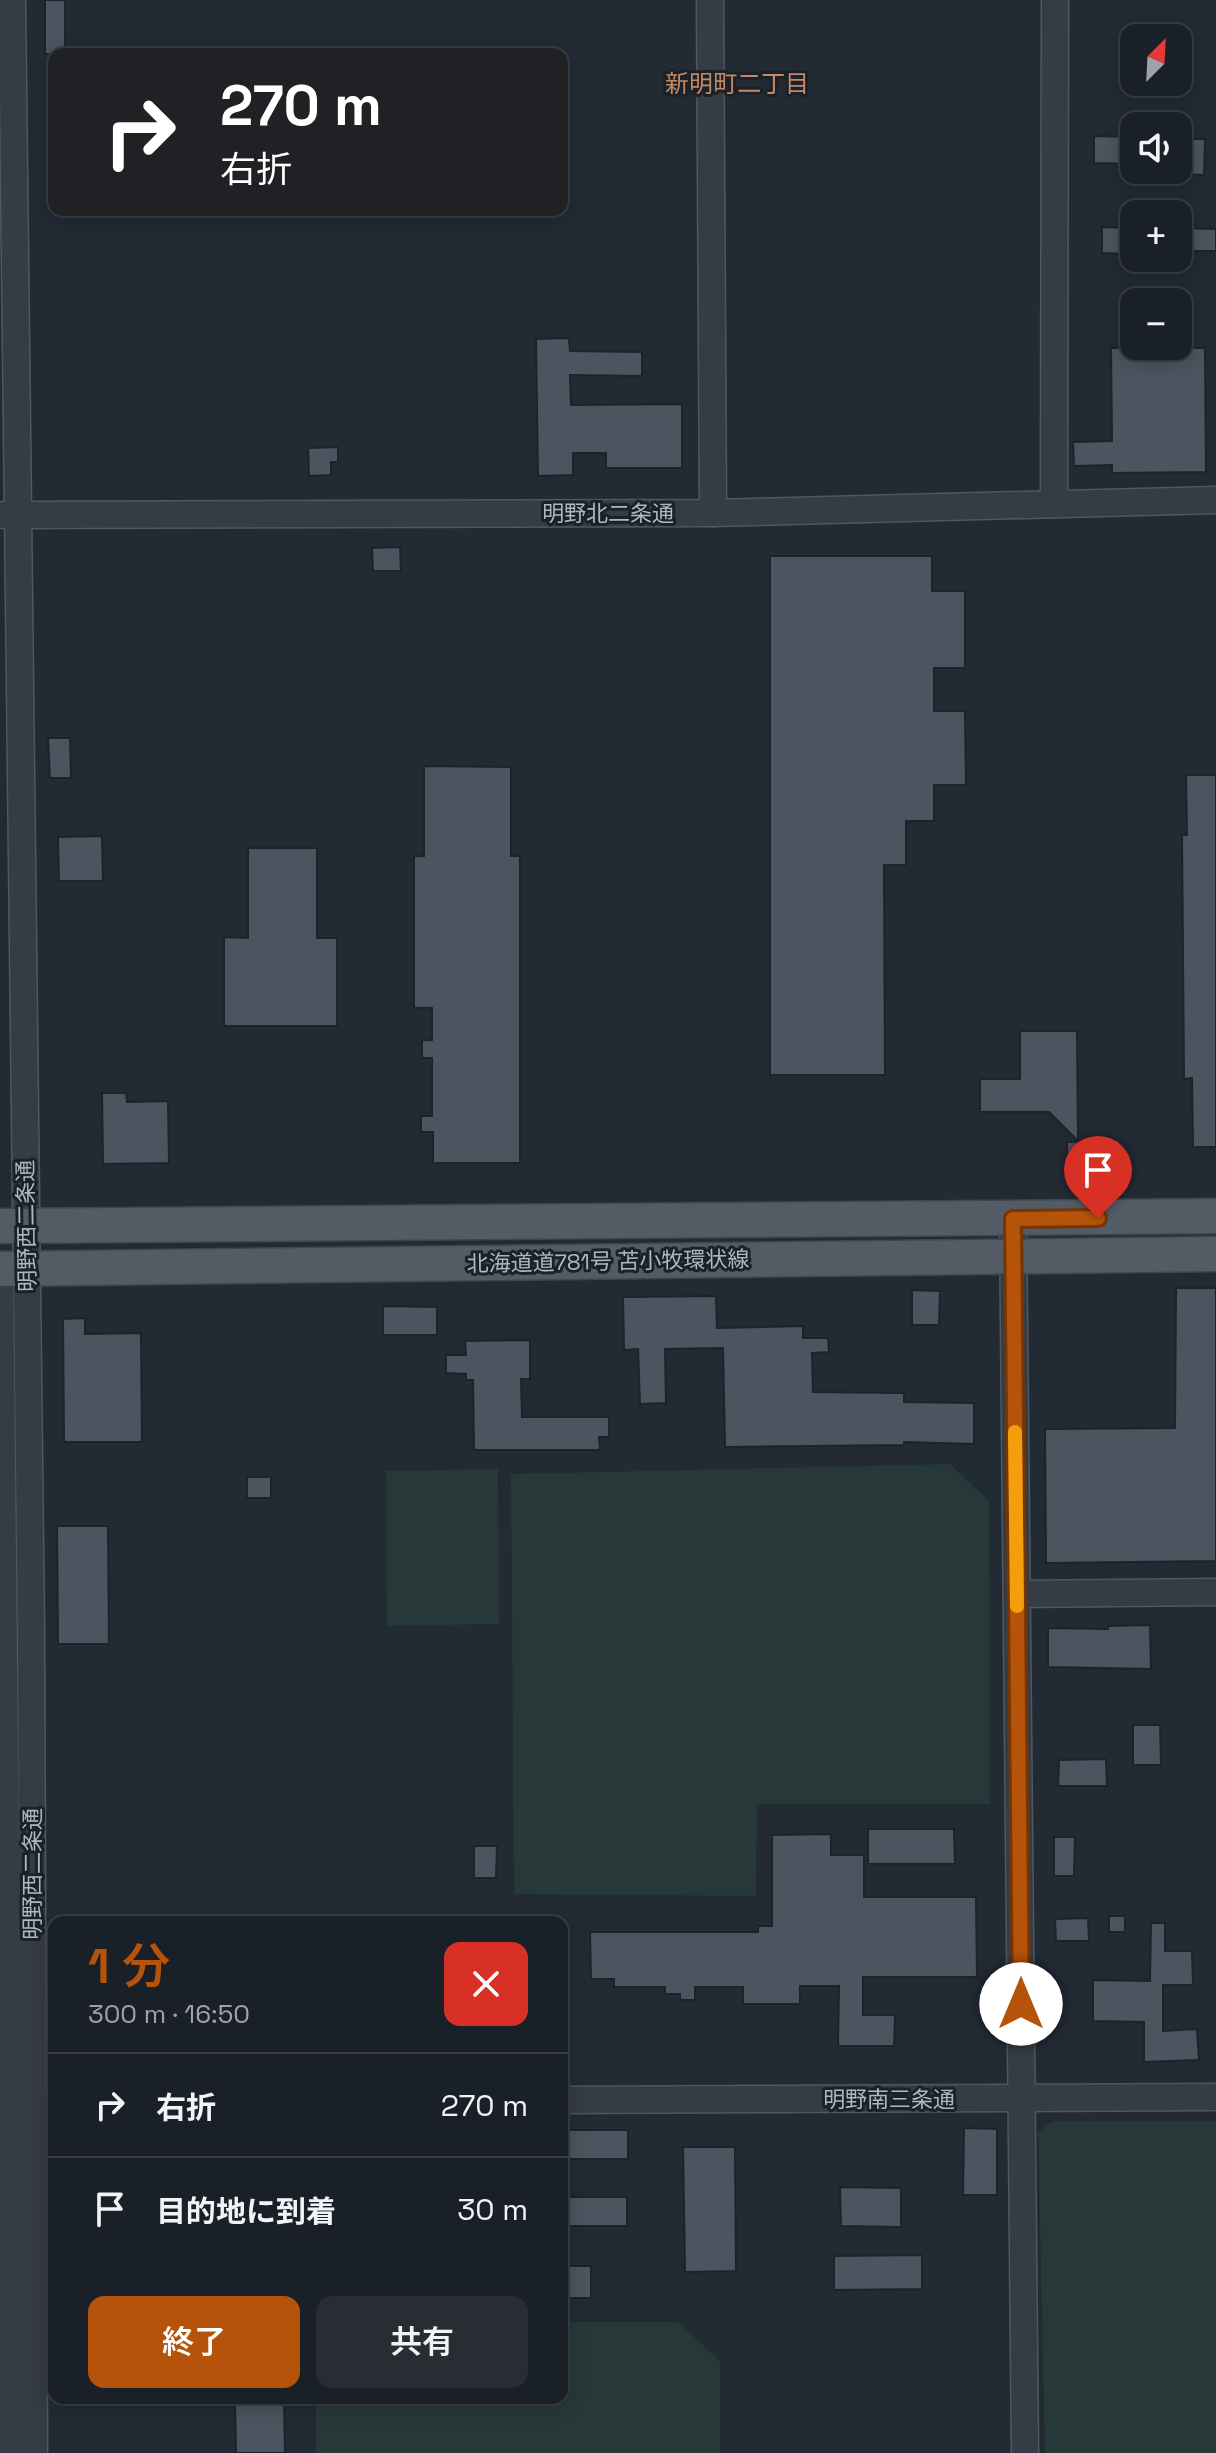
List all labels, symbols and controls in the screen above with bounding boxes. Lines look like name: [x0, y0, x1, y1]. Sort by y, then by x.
north arrow: [1120, 24, 1192, 96]
map controls: [1120, 24, 1192, 360]
district label: 新明町二丁目: [665, 68, 809, 99]
text: 270 m: [220, 70, 382, 141]
icon: right: [88, 80, 192, 184]
button: sound: [1120, 112, 1192, 184]
text: 右折: [220, 147, 292, 193]
button: +: [1120, 200, 1192, 272]
button: −: [1120, 288, 1192, 360]
street label: 明野北二条通: [542, 499, 674, 527]
pin: [1064, 1136, 1132, 1218]
icon: arrive: [1076, 1148, 1120, 1192]
street label: 明野西二条通: [11, 1160, 41, 1292]
street label: 北海道道781号 苫小牧環状線: [466, 1245, 750, 1277]
street label: 明野西二条通: [18, 1808, 46, 1940]
text: 1 分: [88, 1936, 170, 1997]
button: close: [444, 1942, 528, 2026]
position arrow: [979, 1962, 1063, 2046]
text: 300 m · 16:50: [88, 1997, 250, 2031]
icon: right: [88, 2083, 132, 2127]
street label: 明野南三条通: [823, 2085, 955, 2113]
text: 270 m: [441, 2086, 528, 2125]
text: 右折: [156, 2088, 216, 2127]
icon: arrive: [88, 2187, 132, 2231]
text: 30 m: [457, 2190, 528, 2229]
text: 目的地に到着: [156, 2192, 336, 2231]
button: 終了: [88, 2296, 300, 2388]
button: 共有: [316, 2296, 528, 2388]

